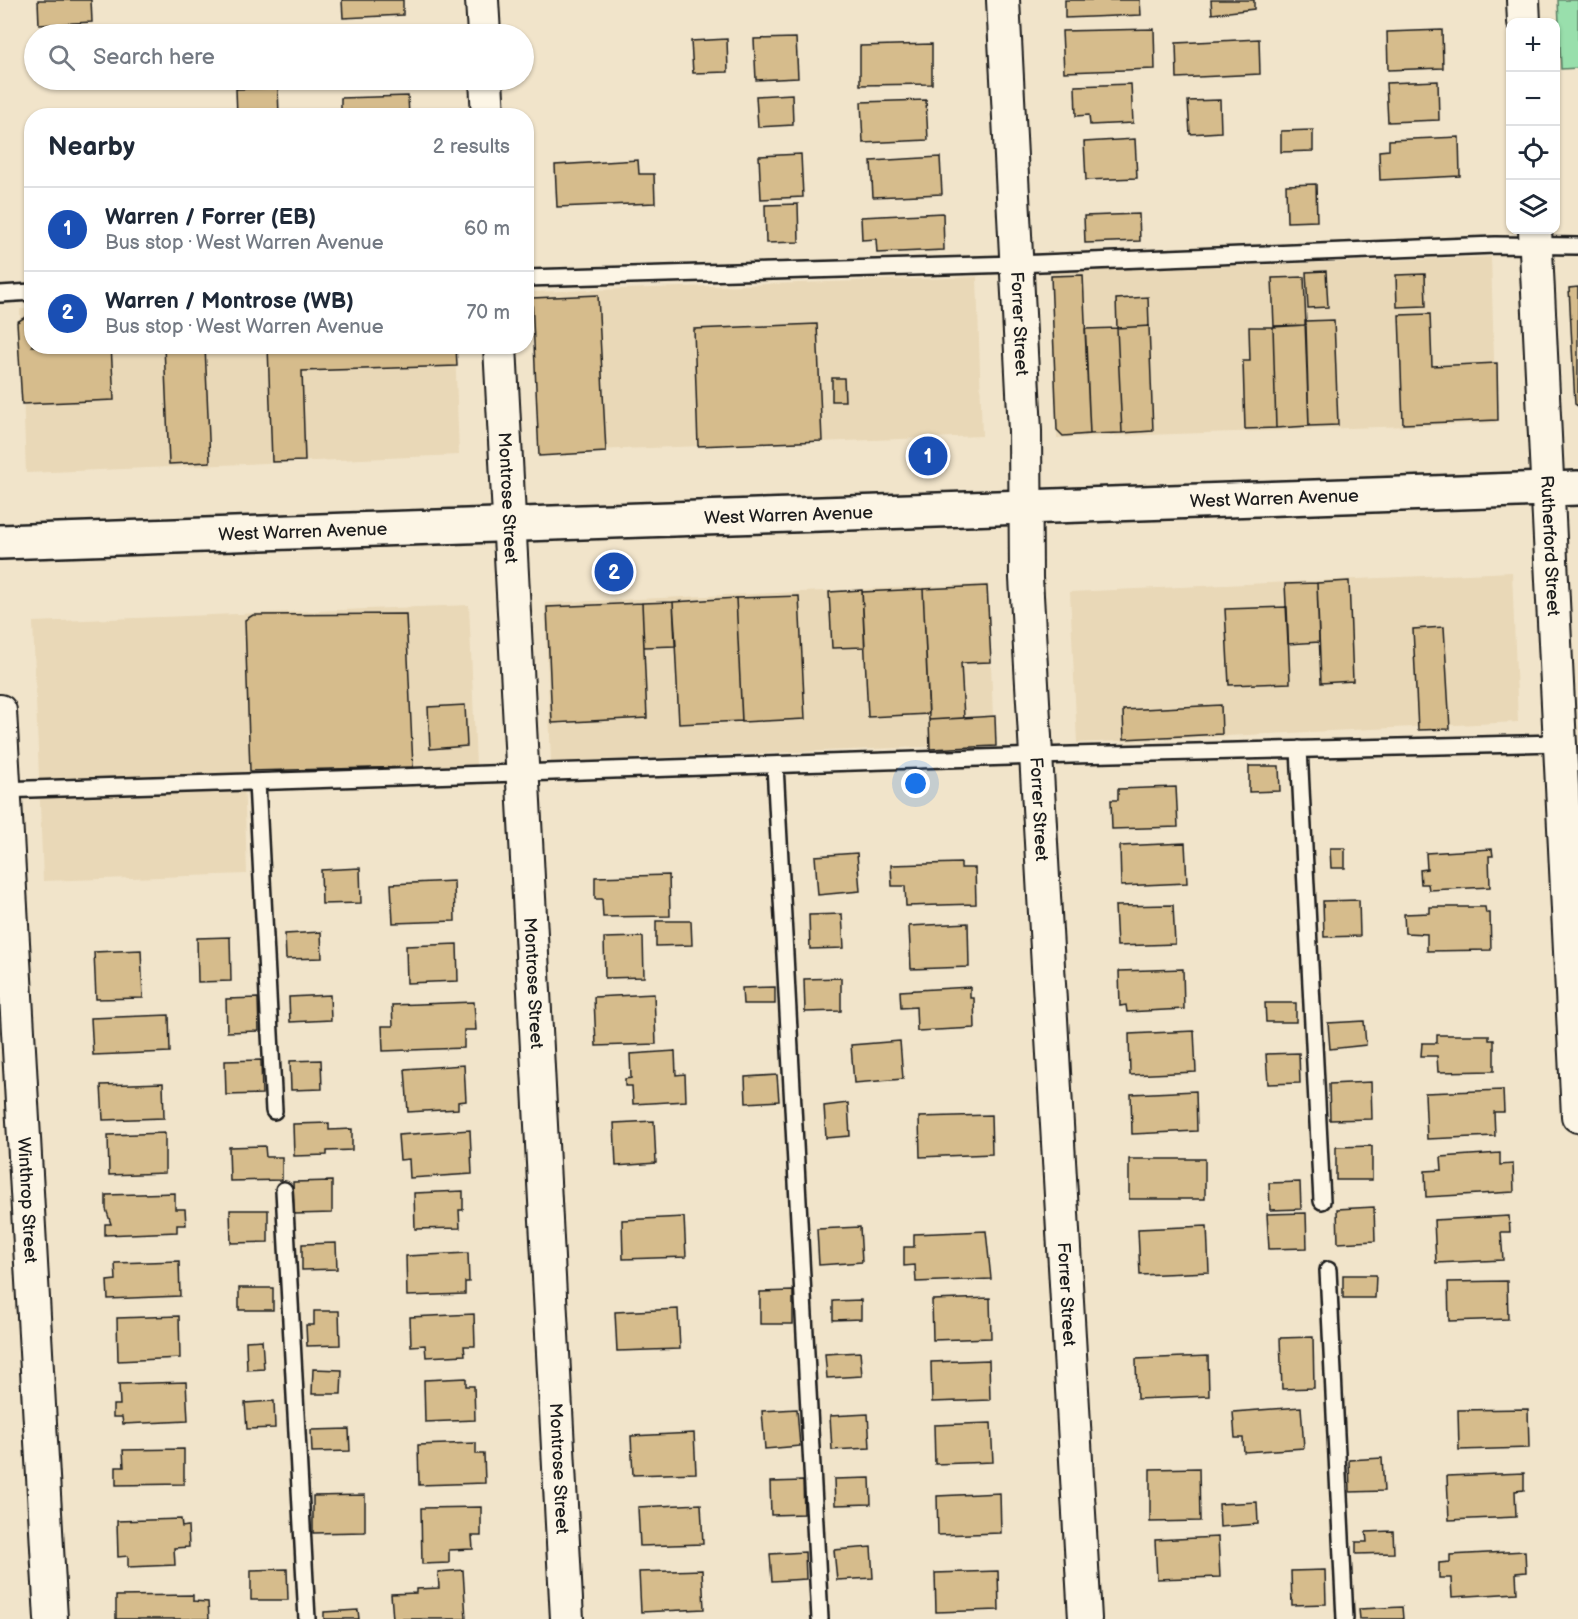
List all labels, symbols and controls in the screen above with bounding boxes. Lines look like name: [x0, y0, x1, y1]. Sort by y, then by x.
map controls: [1506, 18, 1560, 234]
button: +: [1506, 18, 1560, 72]
search box: [24, 24, 534, 90]
icon: search: [45, 41, 78, 74]
text: Search here: [93, 44, 215, 71]
button: −: [1506, 72, 1560, 126]
button: locate: [1506, 126, 1560, 180]
text: Nearby: [48, 132, 135, 163]
text: 2 results: [433, 135, 510, 159]
button: layers: [1506, 180, 1560, 234]
text: Warren / Forrer (EB): [105, 204, 316, 231]
text: 1: [63, 217, 72, 241]
text: 60 m: [464, 217, 510, 241]
text: Bus stop · West Warren Avenue: [105, 231, 384, 255]
street label: Forrer Street: [1006, 271, 1033, 377]
text: Warren / Montrose (WB): [105, 288, 354, 315]
text: 2: [62, 301, 73, 325]
text: 70 m: [466, 301, 510, 325]
text: Bus stop · West Warren Avenue: [105, 315, 384, 339]
street label: Montrose Street: [494, 432, 522, 564]
pin: 1: [908, 434, 948, 478]
street label: Rutherford Street: [1536, 475, 1564, 617]
street label: West Warren Avenue: [1189, 485, 1359, 512]
street label: West Warren Avenue: [704, 502, 874, 528]
street label: West Warren Avenue: [218, 518, 388, 545]
pin: 2: [594, 550, 634, 594]
street label: Forrer Street: [1026, 756, 1053, 862]
your location: [901, 769, 930, 798]
street label: Montrose Street: [520, 917, 547, 1050]
street label: Winthrop Street: [13, 1137, 42, 1264]
street label: Forrer Street: [1053, 1242, 1080, 1347]
street label: Montrose Street: [545, 1402, 573, 1535]

